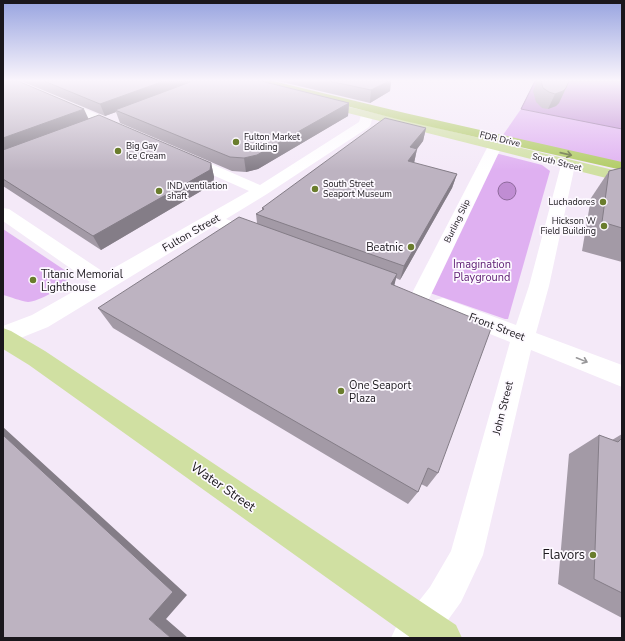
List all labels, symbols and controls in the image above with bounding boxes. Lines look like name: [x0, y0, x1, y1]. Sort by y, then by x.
street label: FDR Drive: [479, 129, 522, 150]
place label: Fulton Market Building: [244, 131, 301, 153]
marker: Fulton Market Building: [231, 137, 241, 147]
place label: Big Gay Ice Cream: [126, 140, 166, 162]
marker: Big Gay Ice Cream: [113, 146, 123, 156]
street label: South Street: [531, 150, 584, 174]
one-way arrow: [559, 150, 572, 158]
place label: South Street Seaport Museum: [323, 178, 392, 200]
place label: IND ventilation shaft: [167, 180, 227, 202]
marker: South Street Seaport Museum: [310, 184, 320, 194]
marker: IND ventilation shaft: [154, 186, 164, 196]
place label: Luchadores: [549, 196, 595, 208]
street label: Burling Slip: [441, 197, 473, 245]
marker: Luchadores: [598, 197, 608, 207]
street label: Fulton Street: [159, 210, 223, 256]
place label: Hickson W Field Building: [540, 215, 596, 237]
marker: Hickson W Field Building: [599, 221, 609, 231]
place label: Beatnic: [366, 240, 403, 255]
marker: Beatnic: [406, 242, 416, 252]
park label: Imagination Playground: [453, 257, 511, 285]
place label: Titanic Memorial Lighthouse: [41, 267, 124, 295]
marker: Titanic Memorial Lighthouse: [28, 275, 38, 285]
street label: Front Street: [467, 309, 527, 345]
one-way arrow: [576, 357, 588, 365]
place label: One Seaport Plaza: [349, 378, 412, 406]
street label: John Street: [489, 379, 517, 437]
marker: One Seaport Plaza: [336, 386, 346, 396]
street label: Water Street: [187, 458, 259, 516]
place label: Flavors: [543, 546, 585, 564]
marker: Flavors: [588, 550, 598, 560]

